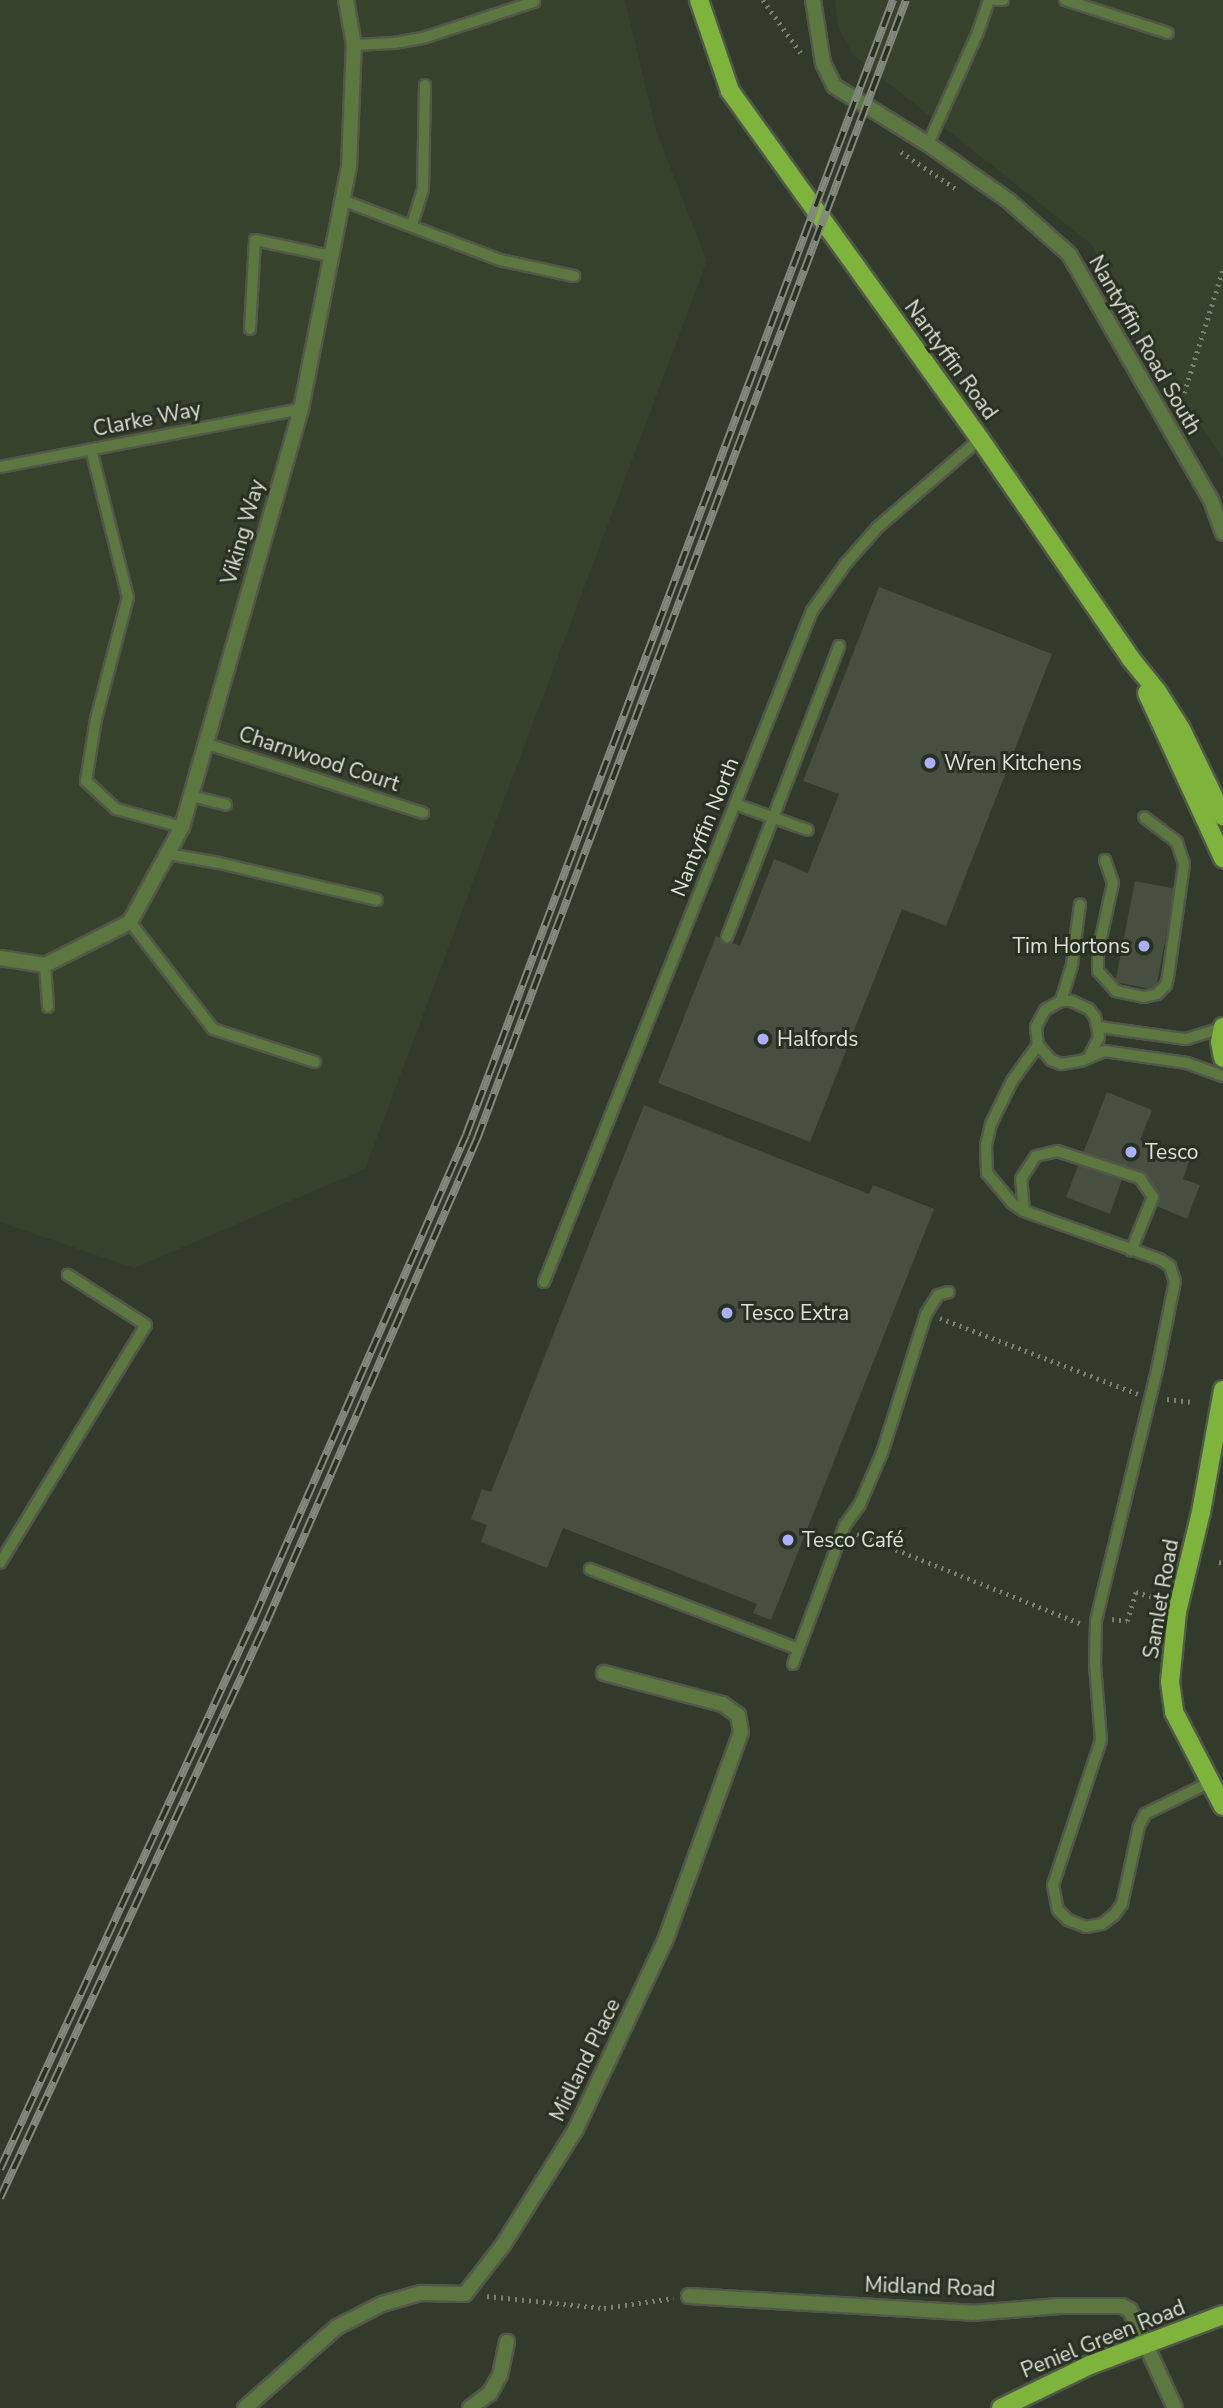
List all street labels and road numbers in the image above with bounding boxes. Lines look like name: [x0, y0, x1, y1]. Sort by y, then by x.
street label: Nantyffin Road South: [1083, 251, 1207, 439]
street label: Nantyffin Road: [899, 295, 1003, 425]
street label: Clarke Way: [91, 396, 203, 442]
street label: Viking Way: [216, 477, 270, 587]
street label: Charnwood Court: [236, 721, 402, 797]
street label: Nantyffin North: [666, 754, 744, 900]
street label: Samlet Road: [1138, 1537, 1184, 1661]
street label: Midland Place: [544, 1995, 626, 2125]
street label: Midland Road: [864, 2272, 996, 2302]
street label: Peniel Green Road: [1017, 2295, 1189, 2383]

